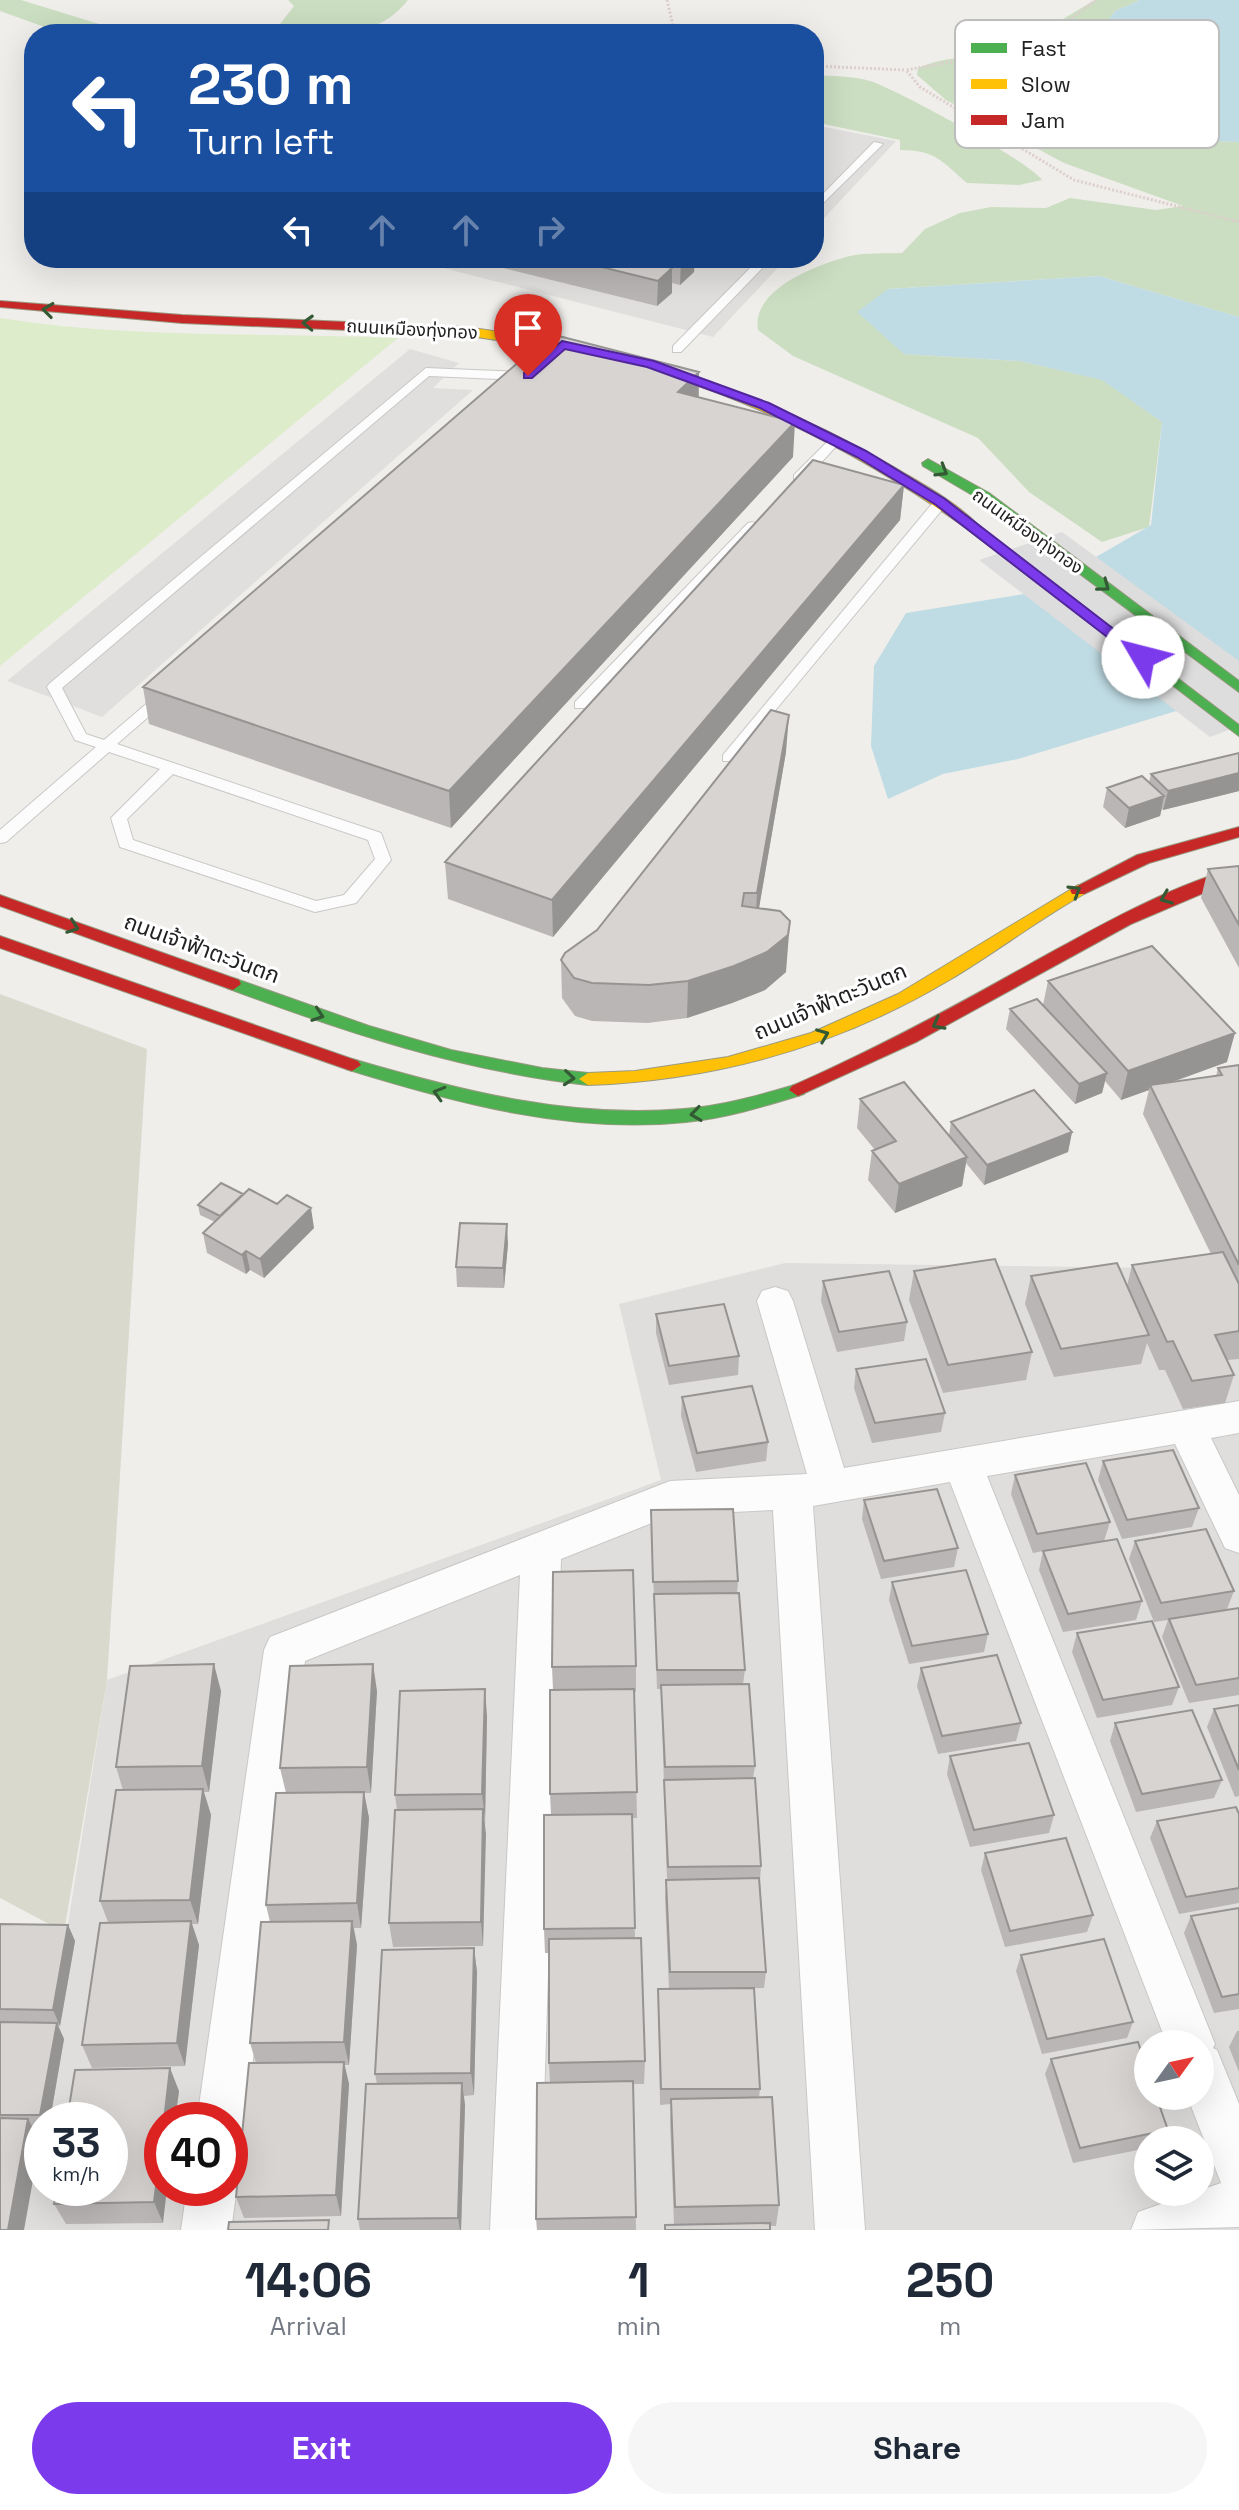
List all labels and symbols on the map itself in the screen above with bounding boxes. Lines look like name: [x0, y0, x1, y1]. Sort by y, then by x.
legend: [955, 20, 1219, 148]
text: Fast: [1021, 34, 1067, 62]
text: Slow: [1021, 70, 1071, 98]
text: Jam: [1021, 106, 1065, 134]
pin: [494, 294, 562, 376]
one-way arrow: [41, 301, 54, 318]
street label: ถนนเหมืองทุ่งทอง: [346, 314, 478, 344]
one-way arrow: [301, 315, 314, 332]
one-way arrow: [933, 461, 948, 477]
street label: ถนนเหมืองทุ่งทอง: [968, 483, 1088, 579]
one-way arrow: [1095, 577, 1109, 591]
position arrow: [1101, 615, 1185, 699]
one-way arrow: [1066, 886, 1081, 901]
one-way arrow: [1160, 888, 1174, 905]
street label: ถนนเจ้าฟ้าตะวันตก: [120, 907, 284, 989]
one-way arrow: [65, 917, 79, 934]
street label: ถนนเจ้าฟ้าตะวันตก: [749, 956, 911, 1046]
one-way arrow: [310, 1006, 324, 1022]
one-way arrow: [933, 1014, 947, 1030]
one-way arrow: [815, 1028, 829, 1045]
one-way arrow: [563, 1069, 576, 1086]
one-way arrow: [433, 1086, 447, 1103]
one-way arrow: [689, 1105, 703, 1122]
north arrow: [1134, 2030, 1214, 2110]
speed limit sign: 40: [144, 2102, 248, 2206]

